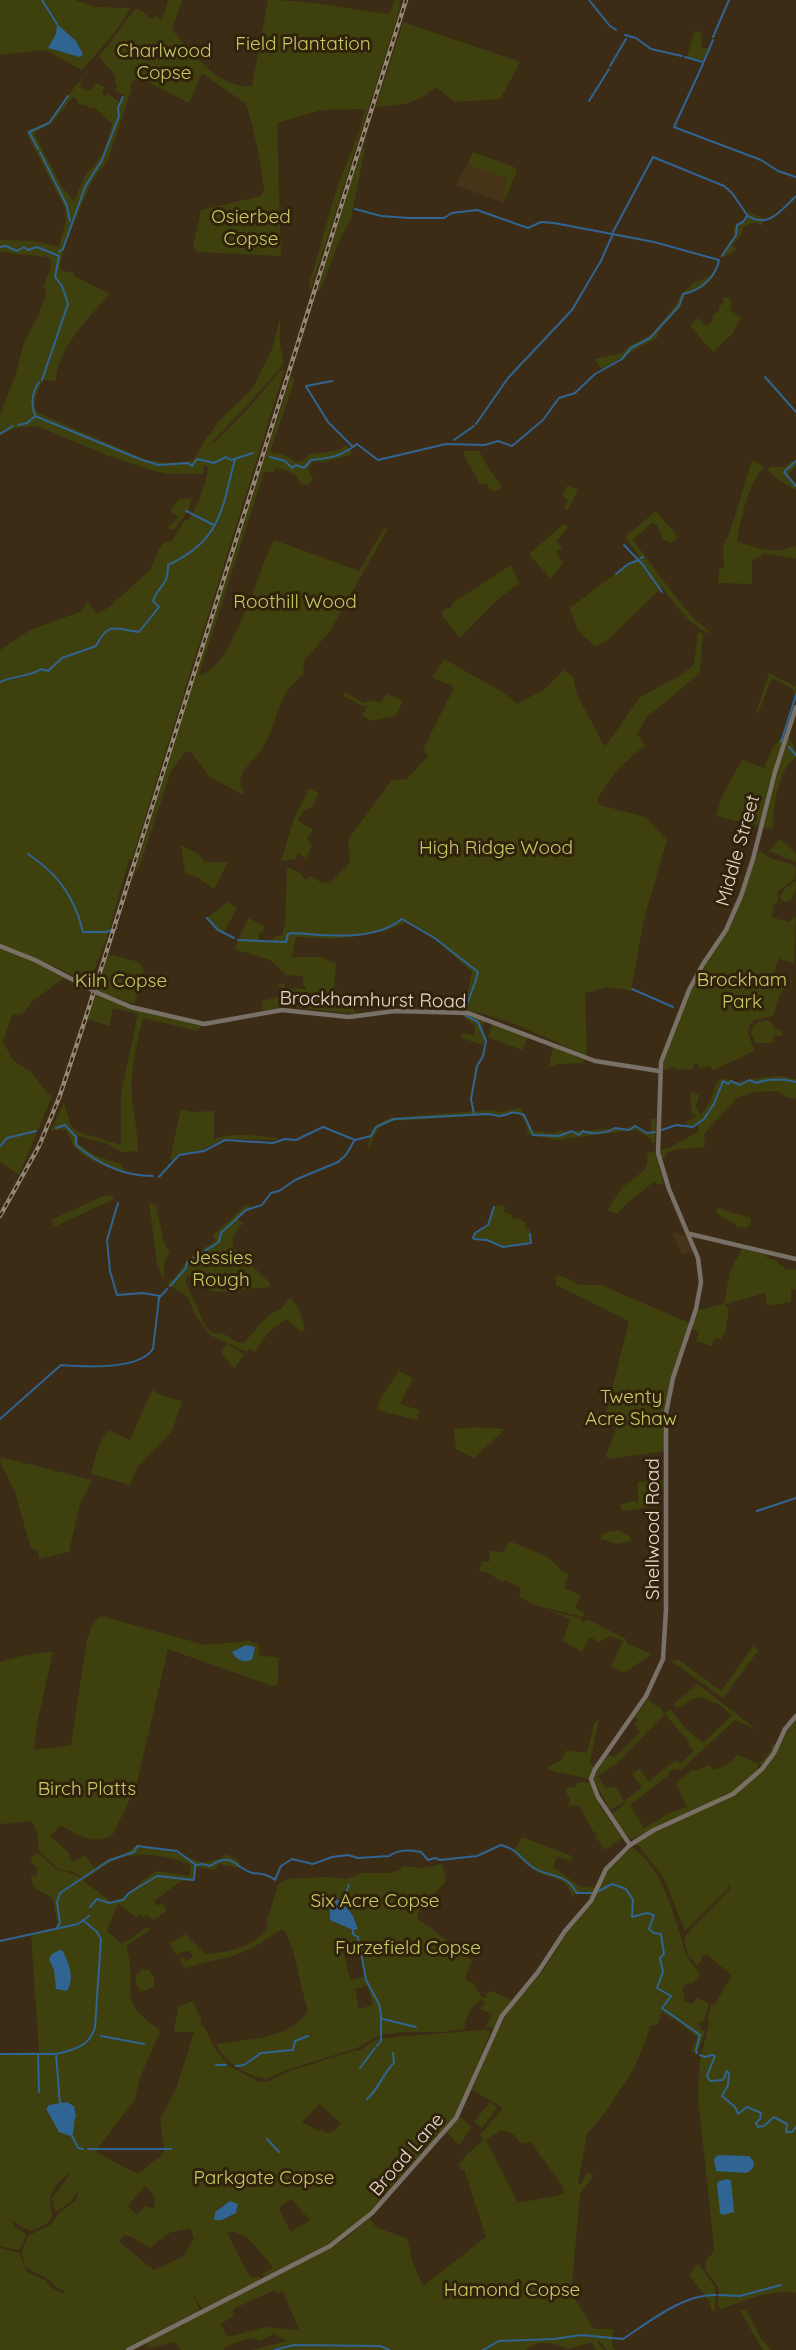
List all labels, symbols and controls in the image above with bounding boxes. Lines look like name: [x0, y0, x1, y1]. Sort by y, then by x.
park label: Field Plantation: [235, 31, 371, 55]
park label: Charlwood Copse: [117, 38, 211, 84]
park label: Osierbed Copse: [211, 204, 291, 250]
park label: Roothill Wood: [233, 589, 357, 613]
street label: Middle Street: [710, 791, 764, 909]
park label: High Ridge Wood: [419, 835, 573, 859]
park label: Brockham Park: [697, 967, 787, 1013]
park label: Kiln Copse: [75, 968, 167, 992]
street label: Brockhamhurst Road: [279, 985, 467, 1013]
park label: Jessies Rough: [189, 1245, 253, 1291]
park label: Twenty Acre Shaw: [585, 1384, 677, 1430]
street label: Shellwood Road: [640, 1458, 664, 1600]
park label: Birch Platts: [38, 1776, 136, 1800]
park label: Six Acre Copse: [310, 1888, 440, 1912]
park label: Furzefield Copse: [335, 1935, 481, 1959]
street label: Broad Lane: [363, 2108, 449, 2200]
park label: Parkgate Copse: [194, 2165, 334, 2189]
park label: Hamond Copse: [444, 2277, 580, 2301]

